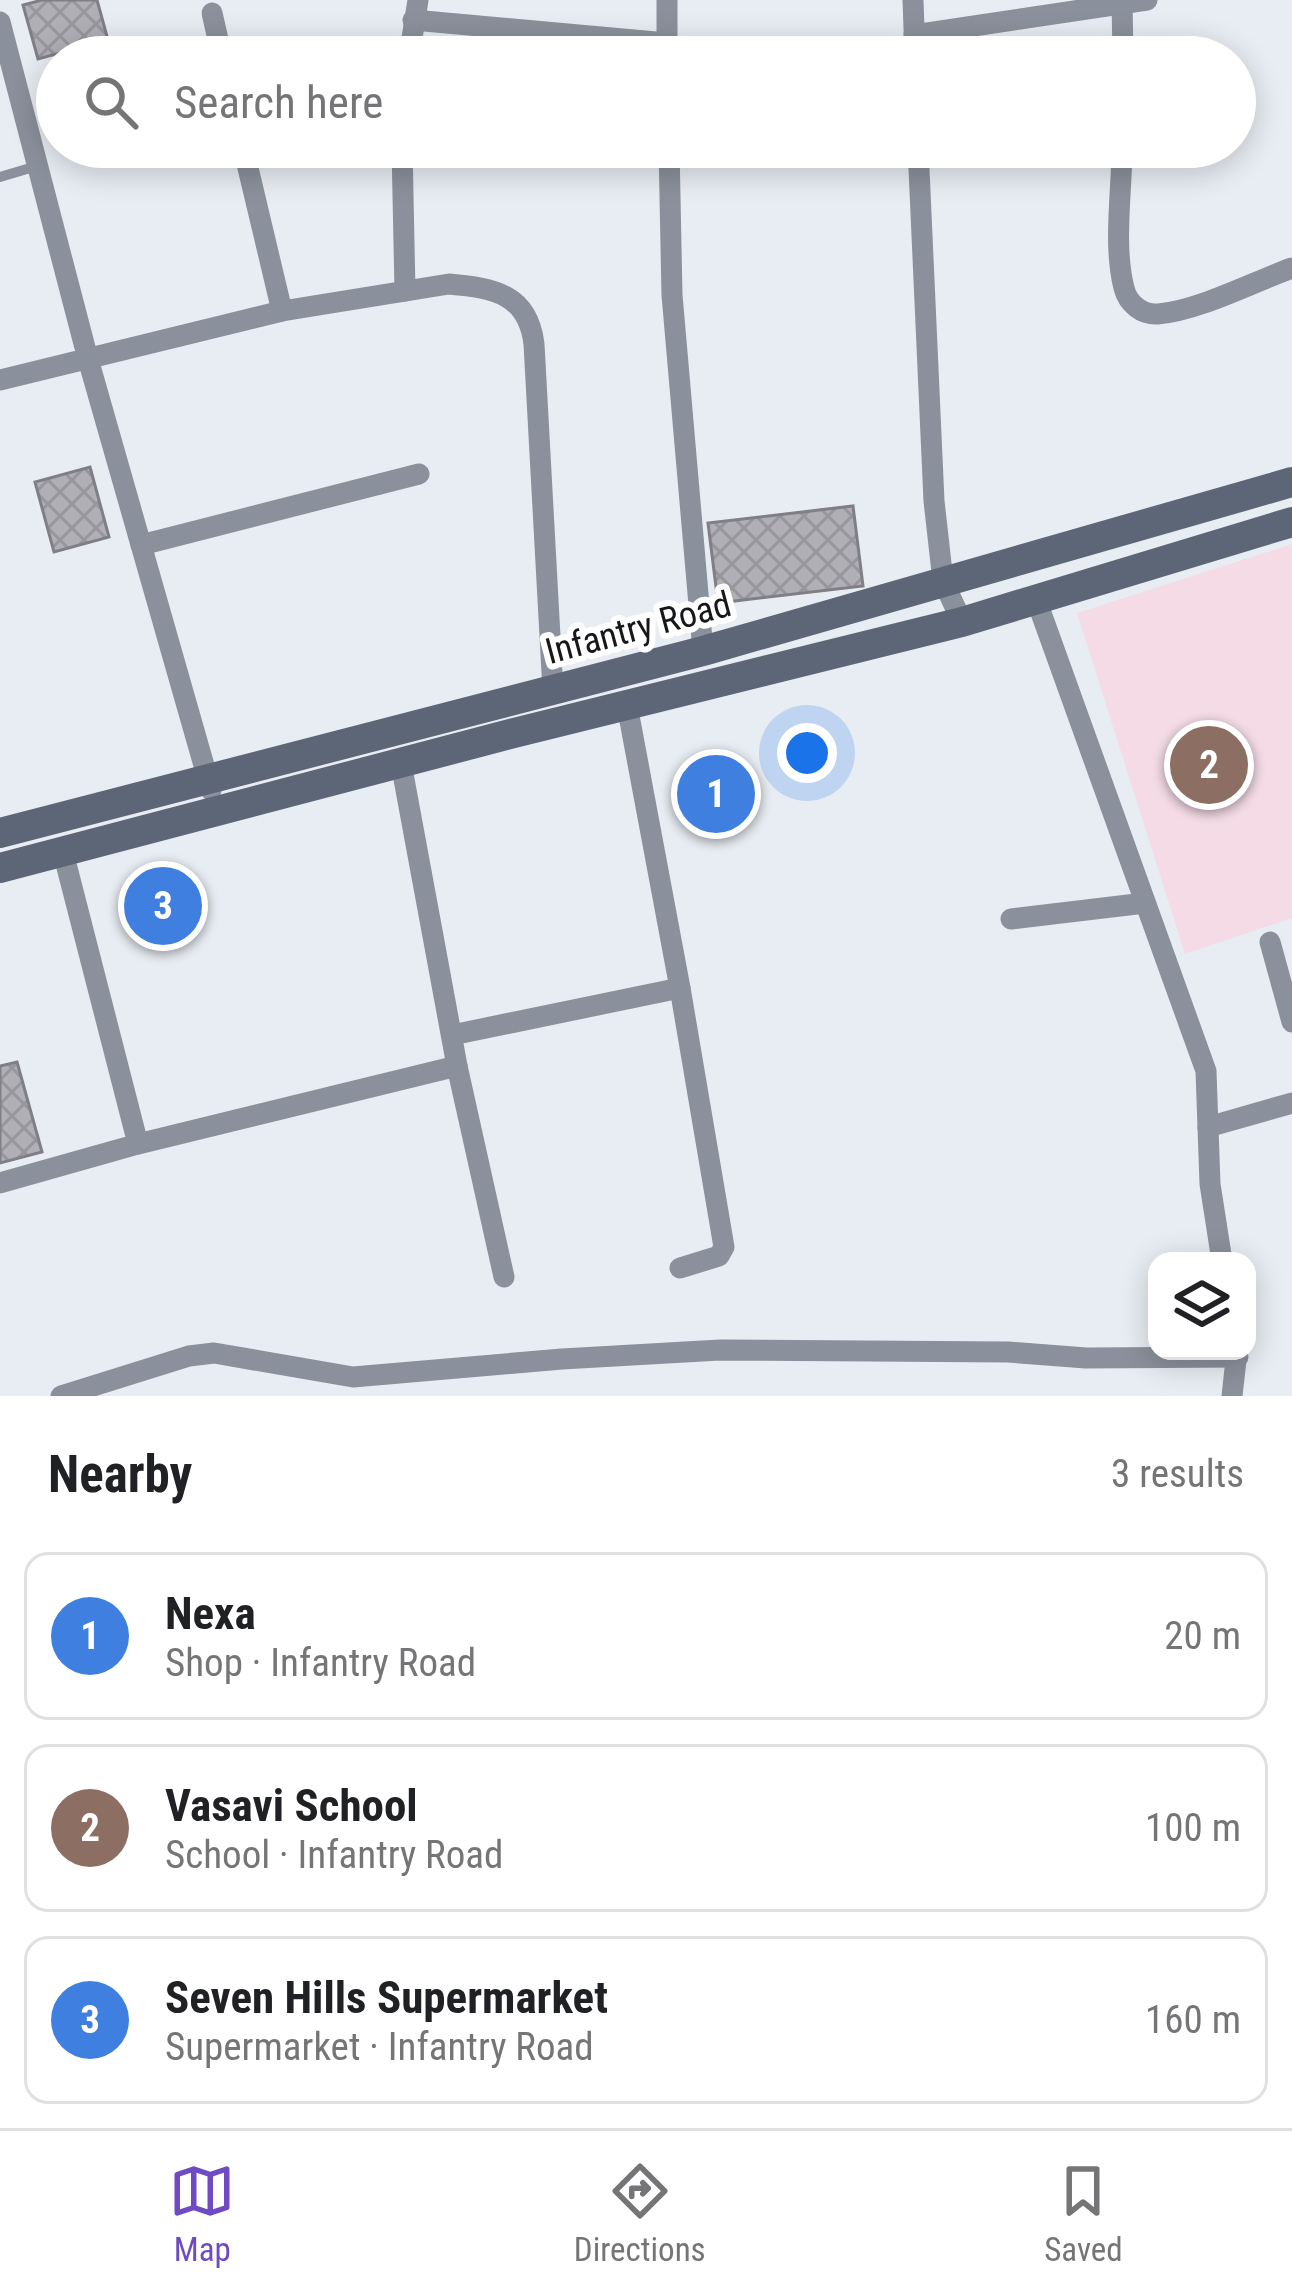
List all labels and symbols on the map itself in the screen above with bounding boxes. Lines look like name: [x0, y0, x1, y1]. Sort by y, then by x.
street label: Infantry Road: [541, 583, 735, 673]
pin: 2: [1170, 720, 1248, 810]
your location: [777, 723, 837, 783]
pin: 1: [677, 749, 755, 839]
pin: 3: [124, 861, 202, 951]

